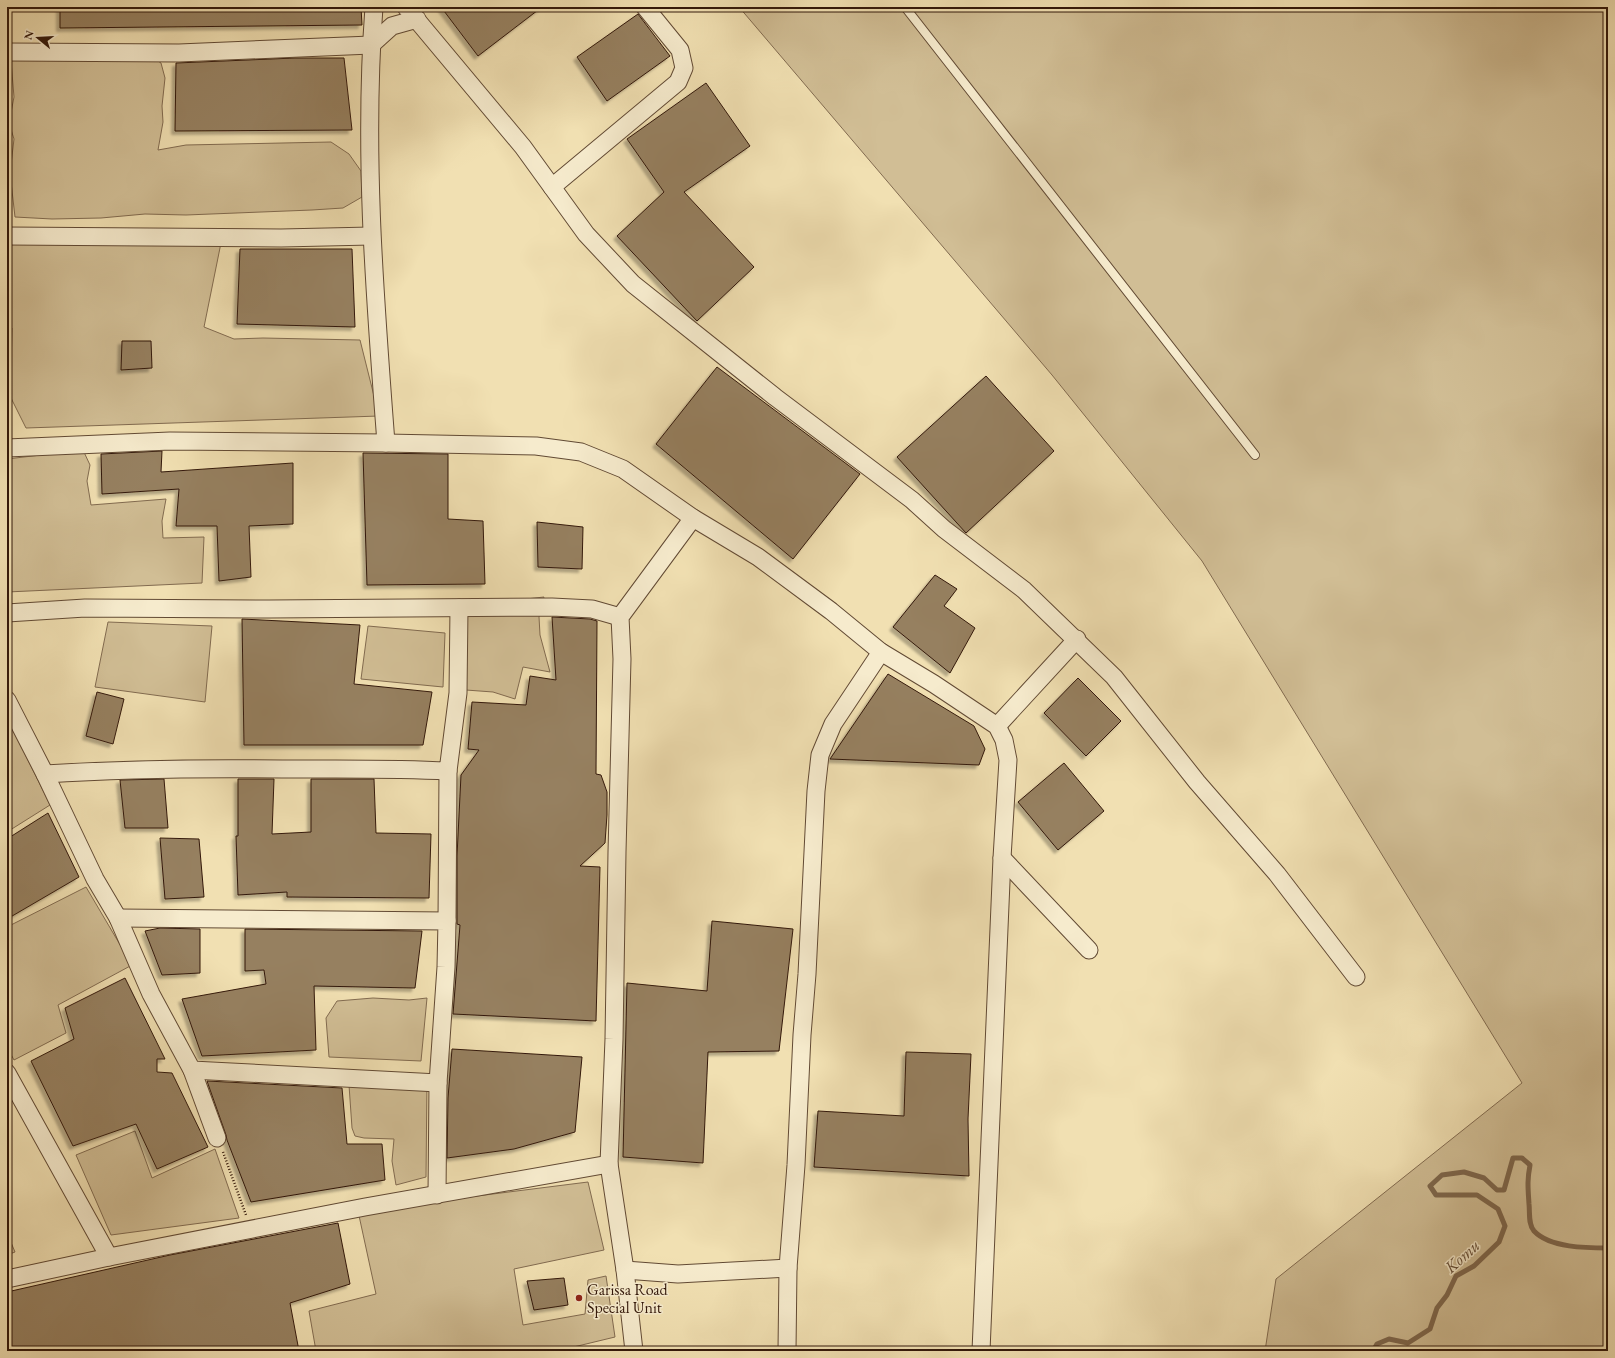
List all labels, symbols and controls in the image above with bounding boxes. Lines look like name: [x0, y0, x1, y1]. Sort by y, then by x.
north arrow: [18, 18, 58, 58]
text: N: [20, 28, 37, 41]
water label: Komu: [1439, 1234, 1484, 1278]
place label: Garissa Road Special Unit: [587, 1279, 669, 1318]
marker: Garissa Road Special Unit: [574, 1293, 584, 1303]

